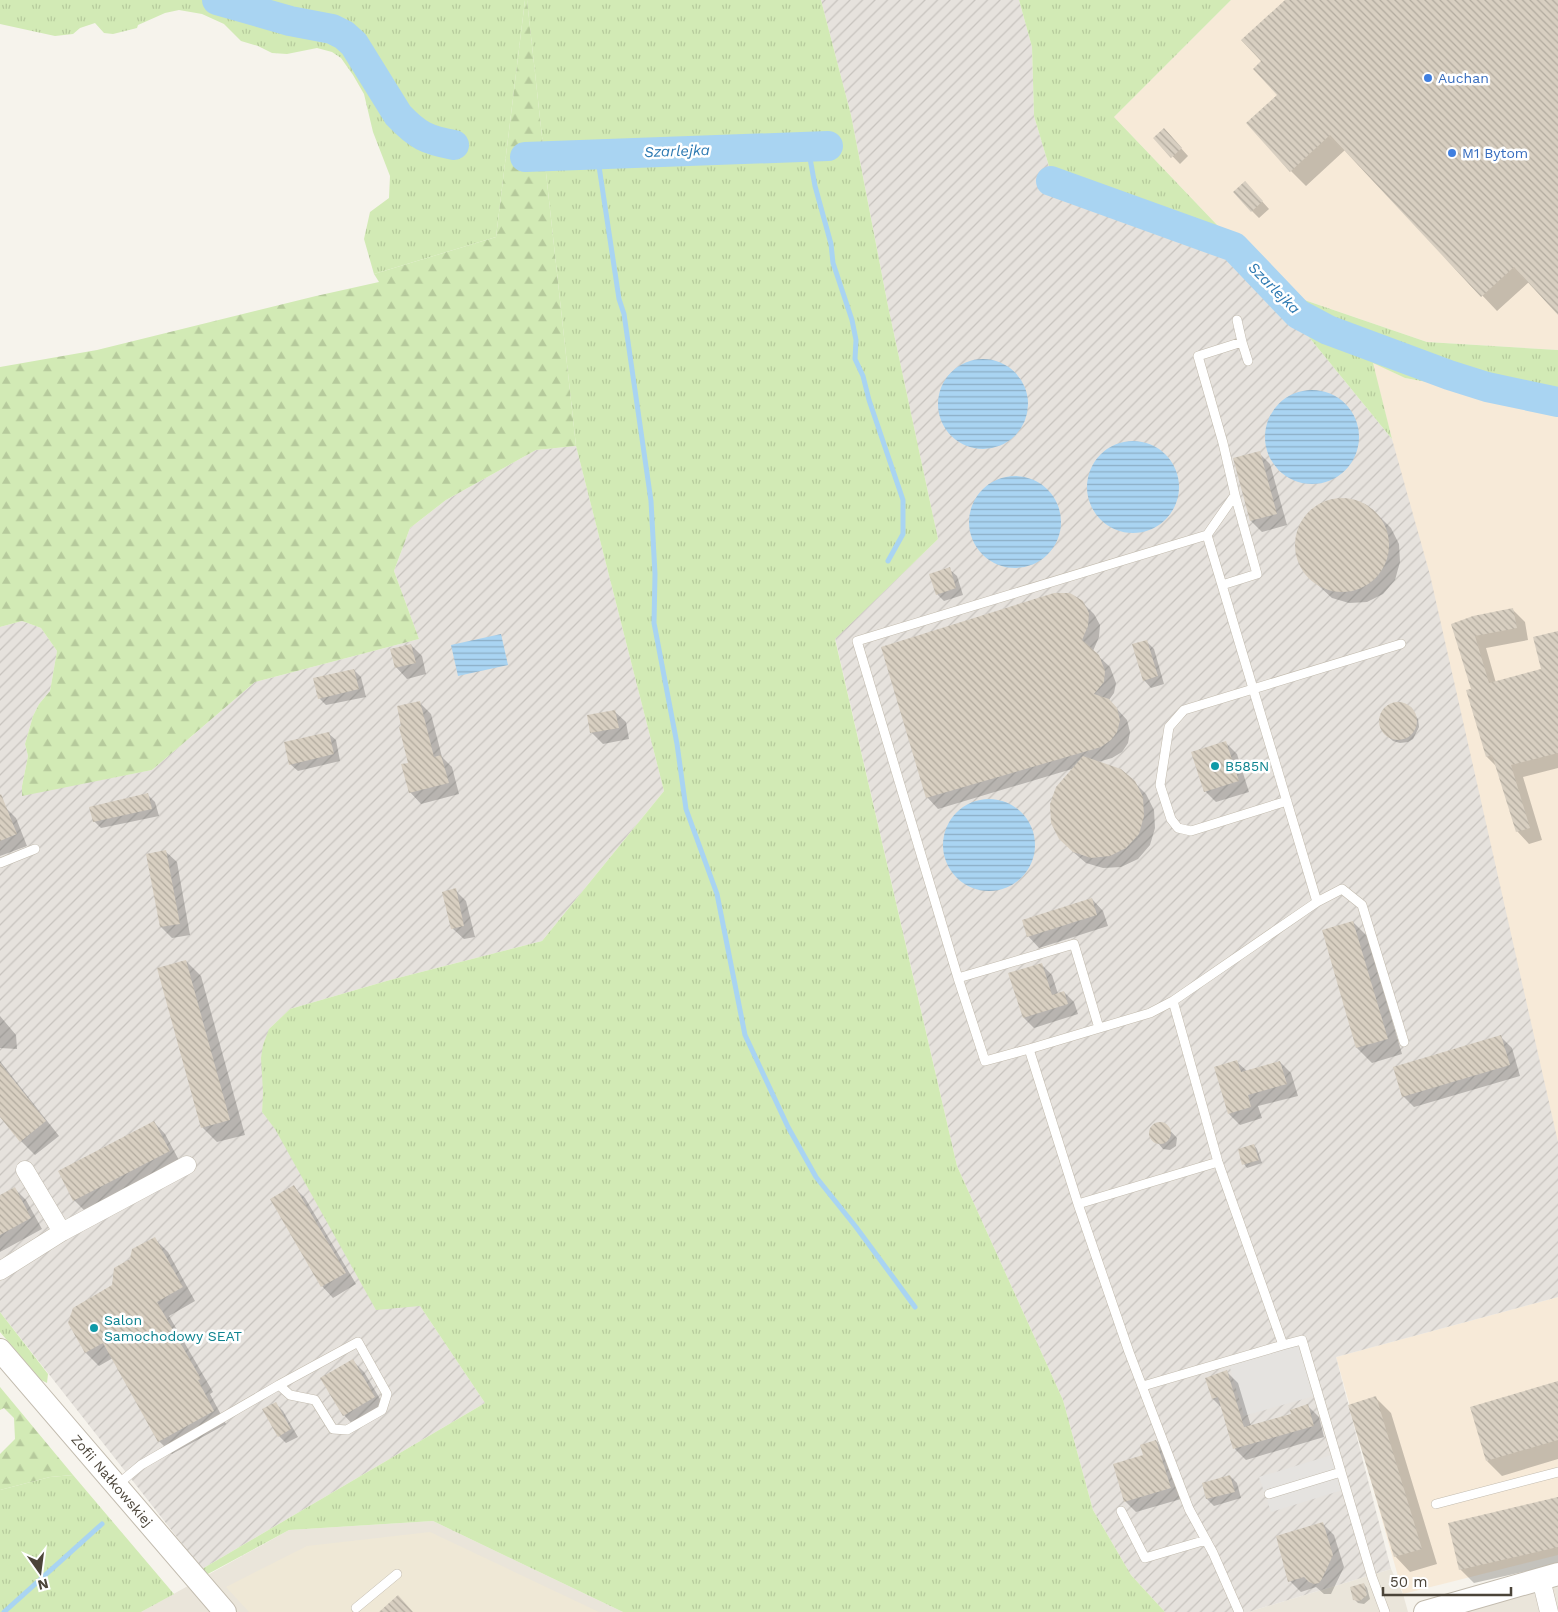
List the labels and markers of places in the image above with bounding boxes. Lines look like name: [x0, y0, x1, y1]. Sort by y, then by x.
place label: Auchan: [1438, 70, 1489, 86]
marker: Auchan: [1422, 72, 1434, 84]
place label: M1 Bytom: [1462, 145, 1528, 161]
marker: M1 Bytom: [1446, 147, 1458, 159]
place label: B585N: [1225, 758, 1269, 774]
marker: B585N: [1209, 760, 1221, 772]
place label: Salon Samochodowy SEAT: [104, 1312, 243, 1344]
marker: Salon Samochodowy SEAT: [88, 1322, 100, 1334]

